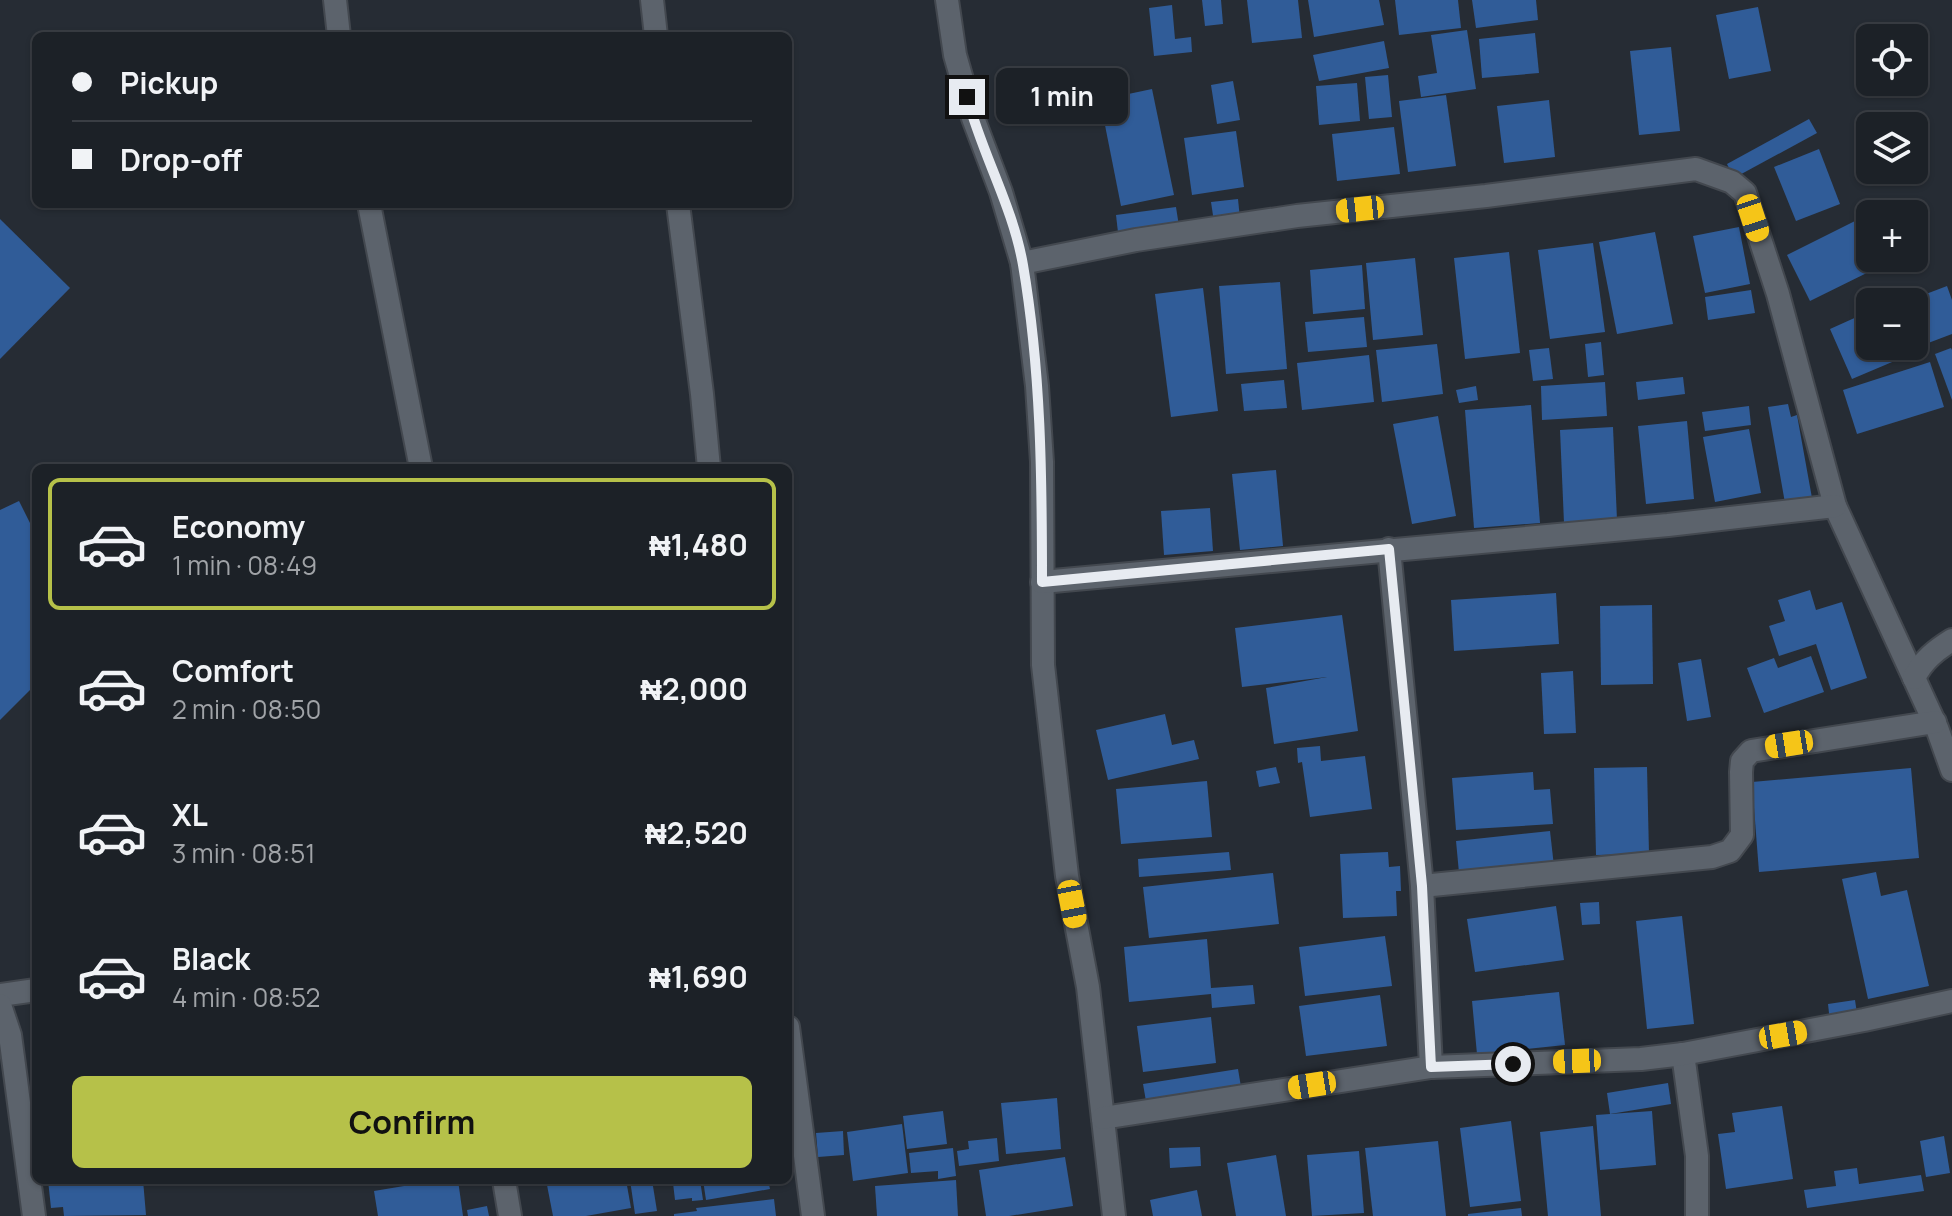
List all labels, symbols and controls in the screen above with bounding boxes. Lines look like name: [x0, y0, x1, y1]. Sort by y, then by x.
map controls: [1856, 24, 1928, 360]
button: locate: [1856, 24, 1928, 96]
text: Pickup: [120, 62, 218, 103]
callout: 1 min: [995, 69, 1127, 125]
text: 1 min: [1030, 78, 1094, 114]
route end: [949, 79, 985, 115]
button: layers: [1856, 112, 1928, 184]
text: Drop-off: [120, 139, 242, 180]
car: [1734, 191, 1772, 245]
car: [1335, 195, 1385, 223]
button: +: [1856, 200, 1928, 272]
button: −: [1856, 288, 1928, 360]
text: Economy: [172, 506, 305, 547]
icon: car: [76, 508, 148, 580]
text: ₦1,480: [649, 524, 748, 565]
text: 1 min · 08:49: [172, 547, 317, 583]
text: Comfort: [172, 650, 294, 691]
icon: car: [76, 652, 148, 724]
text: ₦2,000: [640, 668, 748, 709]
text: 2 min · 08:50: [172, 691, 321, 727]
car: [1763, 728, 1815, 760]
text: XL: [172, 794, 208, 835]
icon: car: [76, 796, 148, 868]
text: ₦2,520: [645, 812, 748, 853]
text: 3 min · 08:51: [172, 835, 315, 871]
car: [1056, 878, 1088, 930]
text: Black: [172, 938, 250, 979]
icon: car: [76, 940, 148, 1012]
text: ₦1,690: [649, 956, 748, 997]
text: 4 min · 08:52: [172, 979, 320, 1015]
car: [1757, 1019, 1809, 1051]
route start: [1495, 1046, 1531, 1082]
car: [1553, 1048, 1601, 1074]
car: [1286, 1069, 1338, 1101]
button: Confirm: [72, 1076, 752, 1168]

